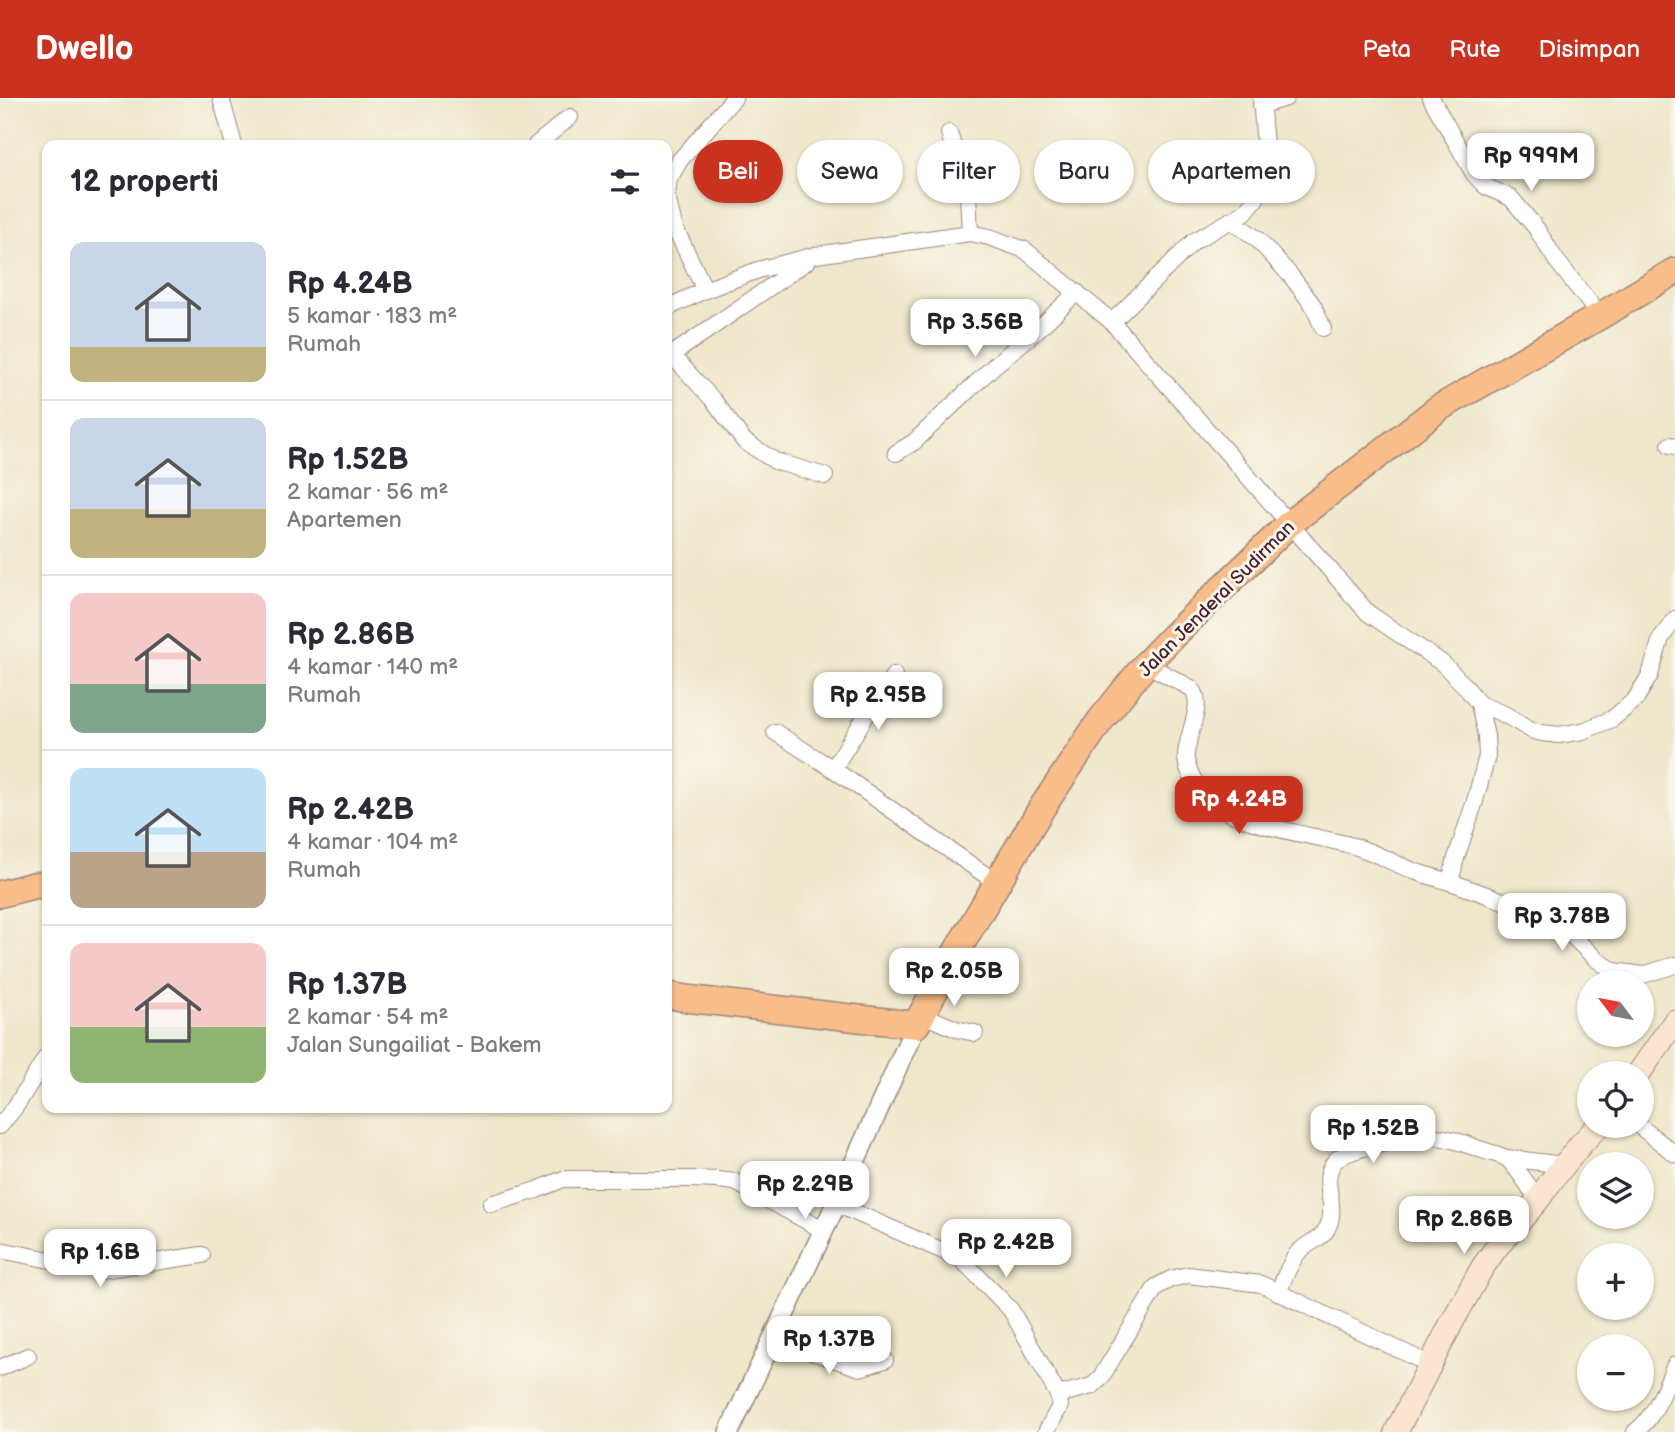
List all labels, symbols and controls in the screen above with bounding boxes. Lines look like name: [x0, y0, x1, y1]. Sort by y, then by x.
text: Dwello: [35, 29, 134, 69]
text: Peta: [1363, 35, 1411, 64]
text: Rute: [1449, 35, 1501, 64]
text: Disimpan: [1539, 35, 1640, 64]
pin: Rp 999M: [1466, 134, 1596, 193]
chip: Beli: [693, 140, 783, 203]
chip: Sewa: [797, 140, 903, 203]
chip: Filter: [917, 140, 1020, 203]
chip: Baru: [1034, 140, 1134, 203]
chip: Apartemen: [1148, 140, 1315, 203]
text: Rp 999M: [1483, 142, 1579, 170]
icon: filters: [606, 163, 644, 201]
text: 12 properti: [70, 164, 219, 200]
text: Rp 4.24B: [287, 266, 413, 302]
icon: home: [126, 270, 210, 354]
pin: Rp 3.56B: [903, 300, 1047, 359]
text: 5 kamar · 183 m²: [287, 302, 457, 330]
text: Rp 3.56B: [926, 308, 1024, 336]
text: Rumah: [287, 330, 361, 358]
text: Rp 1.52B: [287, 442, 409, 478]
icon: home: [126, 446, 210, 530]
text: 2 kamar · 56 m²: [287, 478, 448, 506]
text: Apartemen: [287, 506, 402, 534]
street label: Jalan Jenderal Sudirman: [1134, 516, 1300, 682]
text: Rp 2.86B: [287, 617, 415, 653]
icon: home: [126, 621, 210, 705]
text: 4 kamar · 140 m²: [287, 653, 458, 681]
pin: Rp 2.95B: [806, 672, 950, 732]
text: Rumah: [287, 681, 361, 709]
text: Rp 2.95B: [830, 681, 926, 709]
pin: Rp 4.24B: [1167, 776, 1311, 836]
text: Rp 4.24B: [1191, 785, 1287, 813]
text: Rp 2.42B: [287, 792, 414, 828]
icon: home: [126, 796, 210, 880]
text: 4 kamar · 104 m²: [287, 828, 458, 856]
text: Rumah: [287, 856, 361, 884]
pin: Rp 3.78B: [1490, 894, 1634, 953]
text: Rp 3.78B: [1514, 902, 1610, 930]
pin: Rp 2.05B: [882, 948, 1026, 1008]
text: Rp 2.05B: [905, 957, 1003, 985]
text: Rp 1.37B: [287, 967, 407, 1003]
north arrow: [1577, 970, 1654, 1046]
map controls: [1577, 970, 1654, 1411]
icon: home: [126, 971, 210, 1055]
text: 2 kamar · 54 m²: [287, 1003, 448, 1031]
text: Jalan Sungailiat - Bakem: [287, 1031, 542, 1059]
button: locate: [1577, 1061, 1654, 1138]
pin: Rp 1.52B: [1301, 1105, 1445, 1165]
text: Rp 1.52B: [1326, 1114, 1420, 1142]
button: layers: [1577, 1152, 1654, 1229]
pin: Rp 2.29B: [733, 1162, 877, 1221]
text: Rp 2.29B: [756, 1170, 854, 1198]
pin: Rp 2.86B: [1392, 1196, 1536, 1256]
text: Rp 2.86B: [1415, 1205, 1513, 1233]
pin: Rp 2.42B: [934, 1220, 1078, 1279]
text: Rp 2.42B: [957, 1228, 1055, 1256]
pin: Rp 1.6B: [35, 1230, 165, 1289]
text: Rp 1.6B: [60, 1238, 140, 1266]
button: +: [1577, 1243, 1654, 1320]
pin: Rp 1.37B: [757, 1316, 901, 1376]
text: Rp 1.37B: [783, 1325, 875, 1353]
button: −: [1577, 1334, 1654, 1411]

